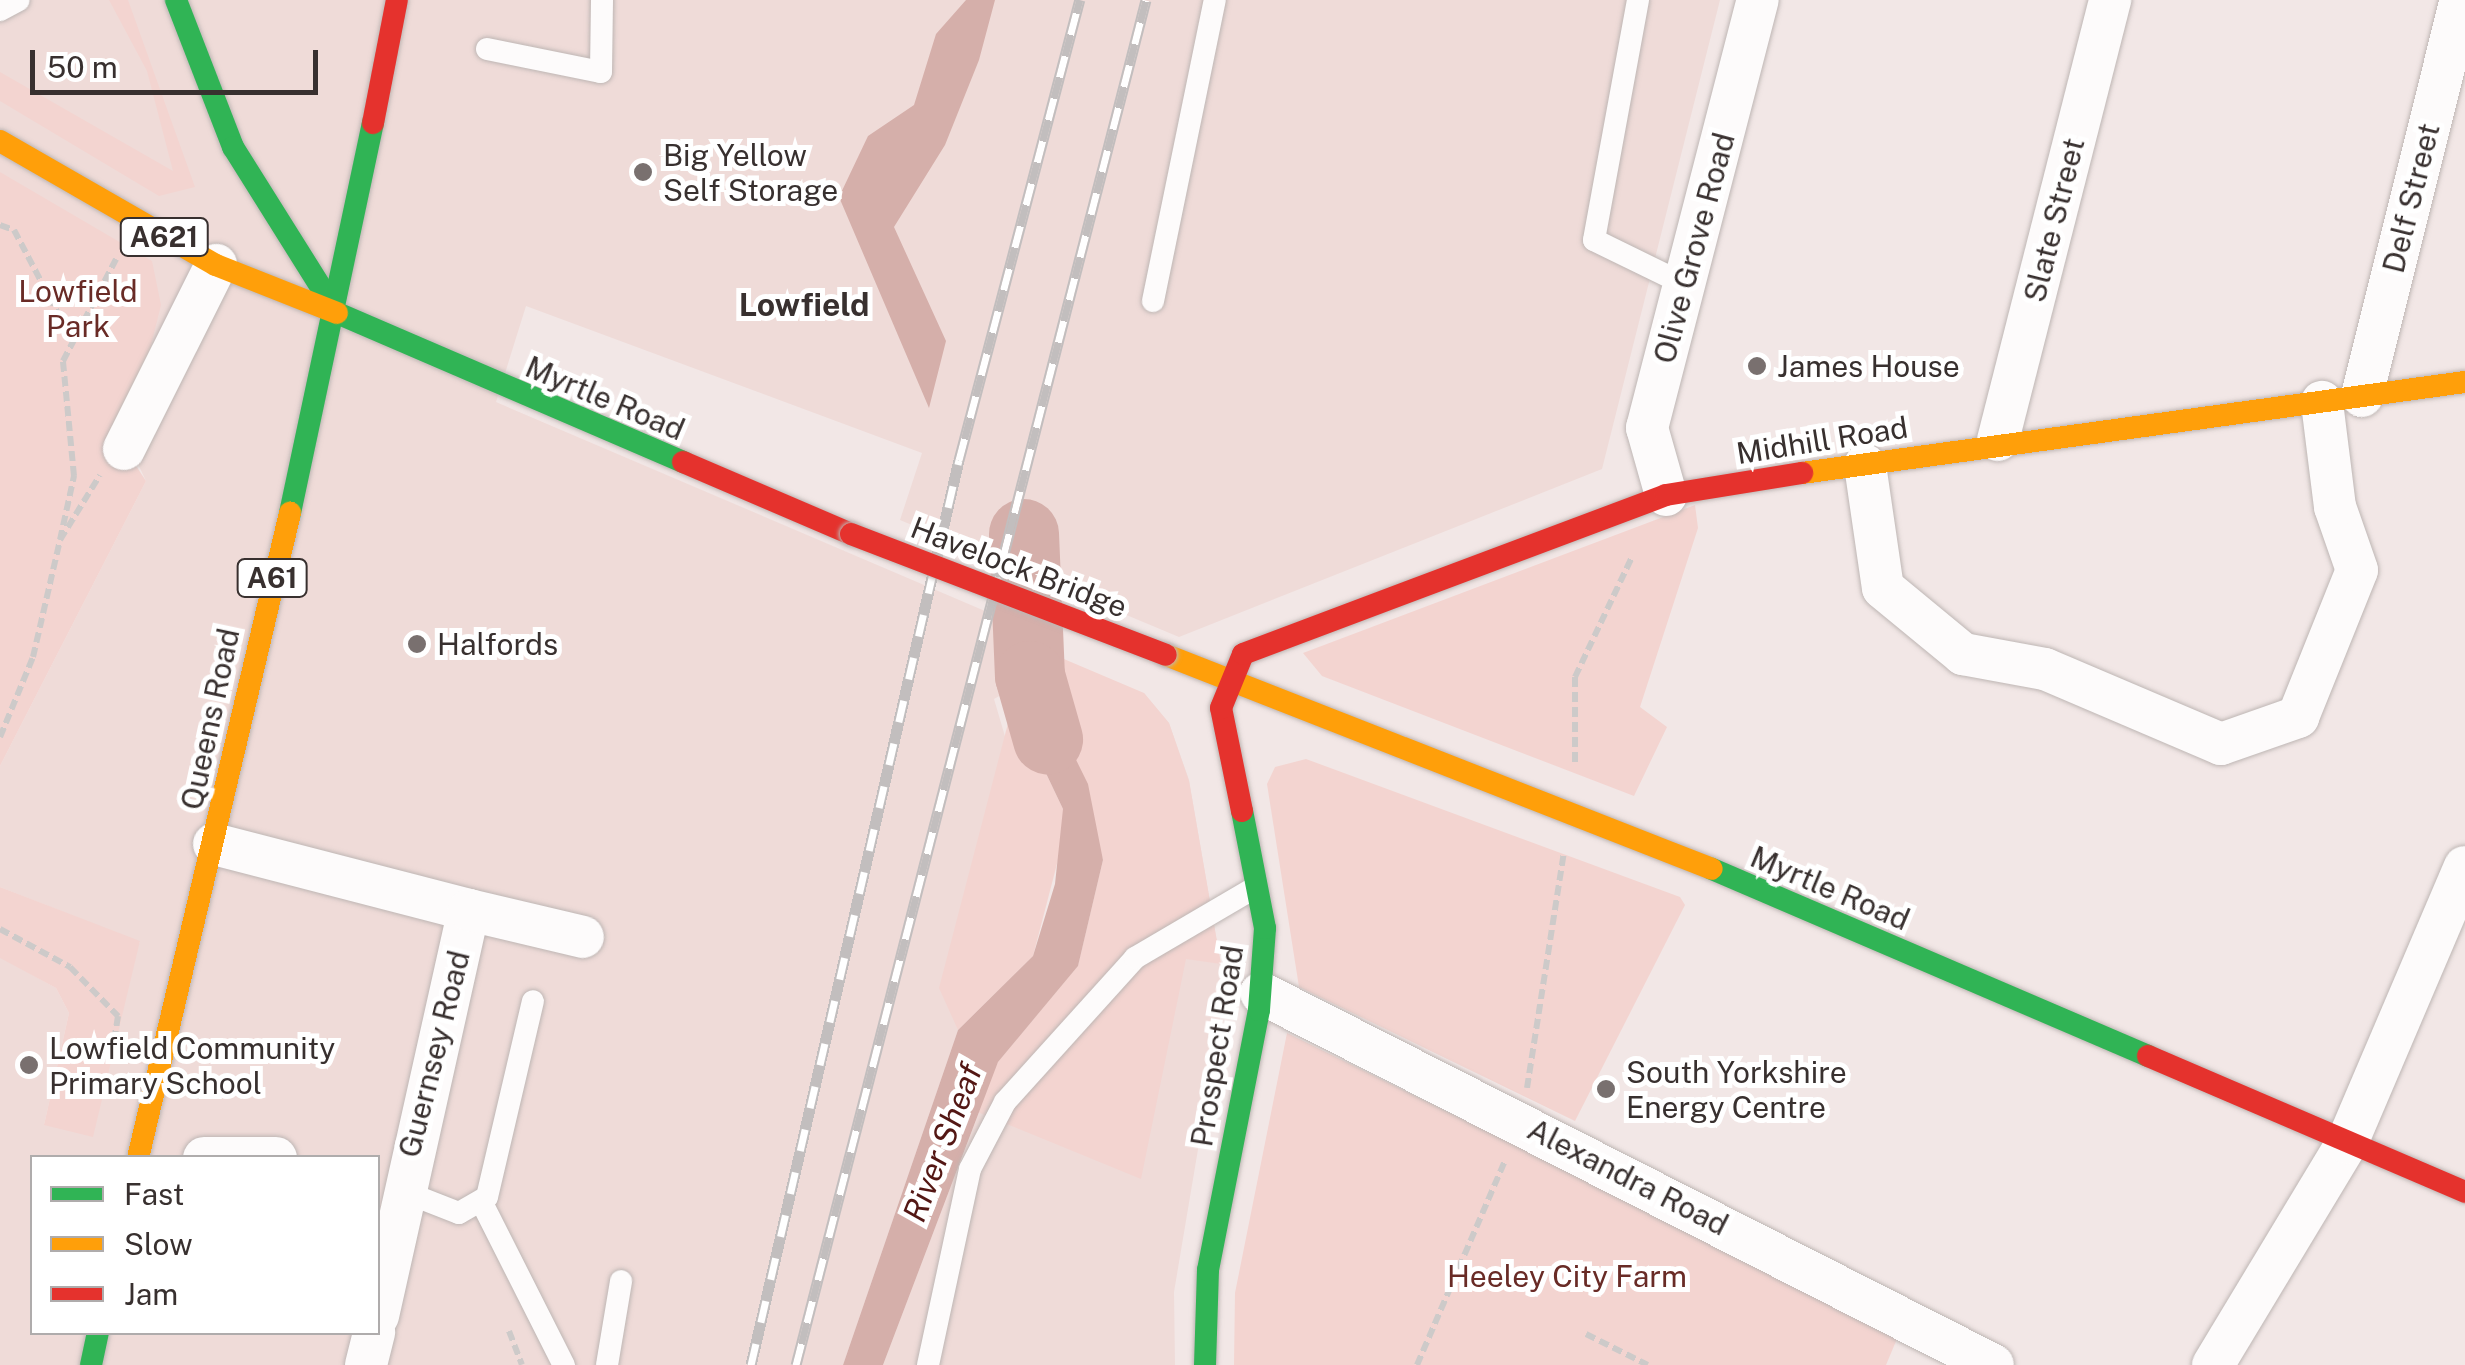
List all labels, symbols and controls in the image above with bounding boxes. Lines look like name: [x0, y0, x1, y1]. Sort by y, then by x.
scale bar: [35, 30, 322, 92]
text: 50 m: [47, 49, 118, 85]
street label: Delf Street: [2375, 119, 2447, 277]
street label: Olive Grove Road: [1646, 129, 1742, 367]
street label: Slate Street: [2016, 134, 2092, 306]
place label: Big Yellow Self Storage: [663, 137, 838, 208]
marker: Big Yellow Self Storage: [632, 161, 654, 183]
road number: A621: [119, 214, 209, 260]
park label: Lowfield Park: [18, 273, 138, 344]
district label: Lowfield: [739, 286, 869, 324]
street label: Myrtle Road: [520, 348, 690, 448]
place label: James House: [1777, 348, 1960, 384]
marker: James House: [1746, 355, 1768, 377]
street label: Midhill Road: [1734, 409, 1910, 471]
street label: Havelock Bridge: [906, 509, 1132, 625]
road number: A61: [234, 555, 310, 601]
street label: Queens Road: [173, 625, 247, 813]
place label: Halfords: [437, 626, 558, 662]
marker: Halfords: [406, 633, 428, 655]
street label: Myrtle Road: [1745, 838, 1915, 938]
street label: Prospect Road: [1183, 943, 1251, 1149]
street label: Guernsey Road: [391, 947, 477, 1161]
place label: Lowfield Community Primary School: [49, 1030, 335, 1100]
marker: Lowfield Community Primary School: [18, 1054, 40, 1076]
place label: South Yorkshire Energy Centre: [1626, 1054, 1847, 1124]
water label: River Sheaf: [895, 1059, 991, 1227]
marker: South Yorkshire Energy Centre: [1595, 1078, 1617, 1100]
street label: Alexandra Road: [1522, 1111, 1734, 1243]
legend: [30, 1155, 380, 1335]
text: Fast: [124, 1176, 184, 1212]
text: Slow: [124, 1226, 193, 1262]
park label: Heeley City Farm: [1447, 1258, 1687, 1294]
text: Jam: [124, 1276, 178, 1312]

